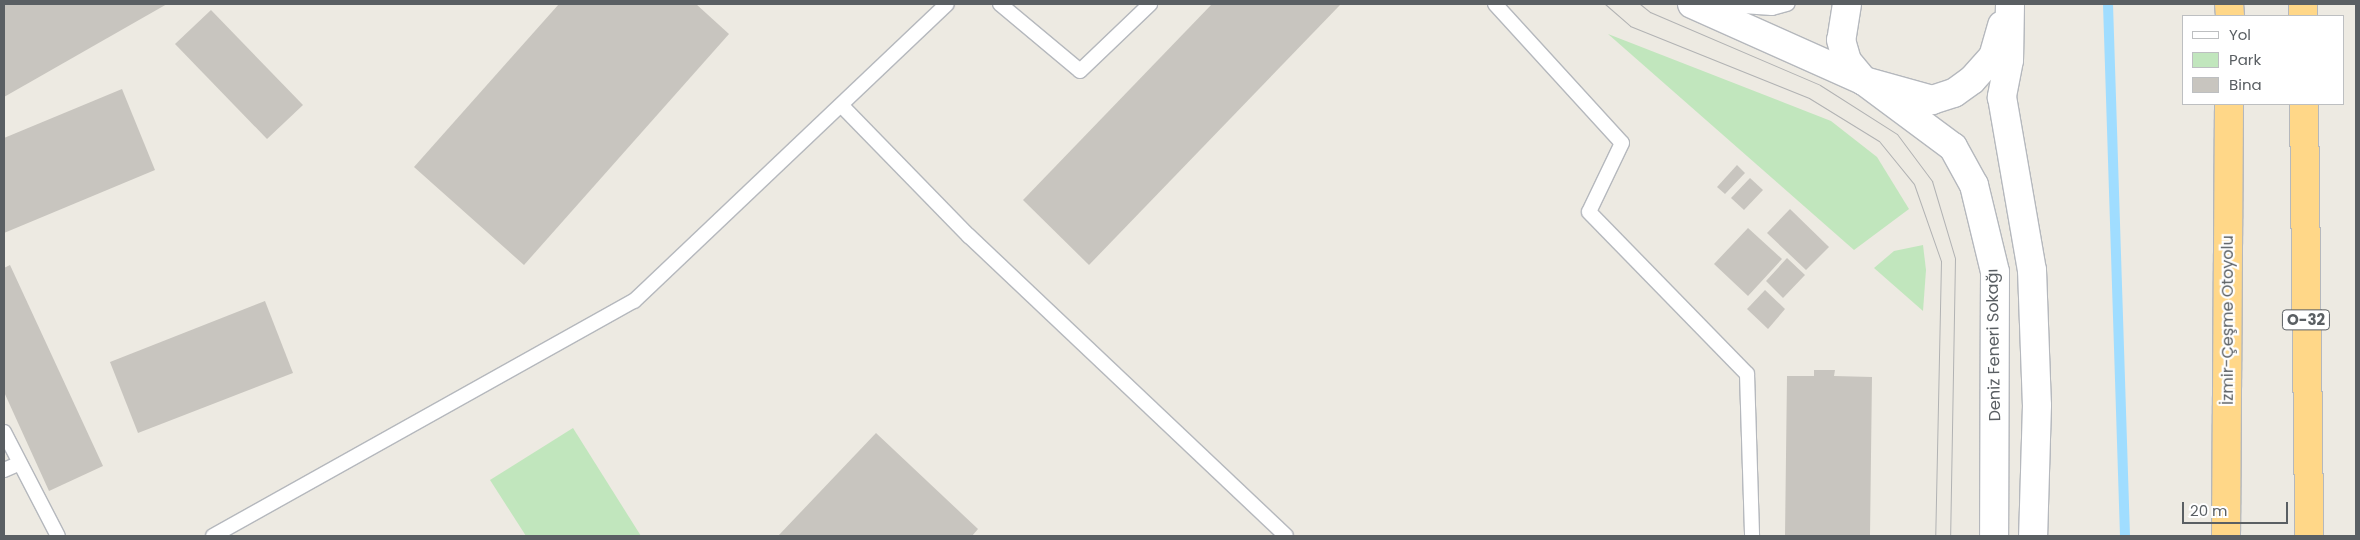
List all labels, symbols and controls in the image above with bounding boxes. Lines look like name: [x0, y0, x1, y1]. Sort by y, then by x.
legend: [2182, 15, 2345, 105]
text: Yol: [2229, 24, 2251, 45]
text: Park: [2229, 49, 2261, 70]
text: Bina: [2229, 74, 2262, 95]
street label: İzmir-Çeşme Otoyolu: [2218, 235, 2238, 405]
street label: Deniz Feneri Sokağı: [1983, 268, 2005, 422]
road number: O-32: [2281, 308, 2331, 332]
scale bar: [2185, 492, 2291, 524]
text: 20 m: [2190, 500, 2228, 521]

